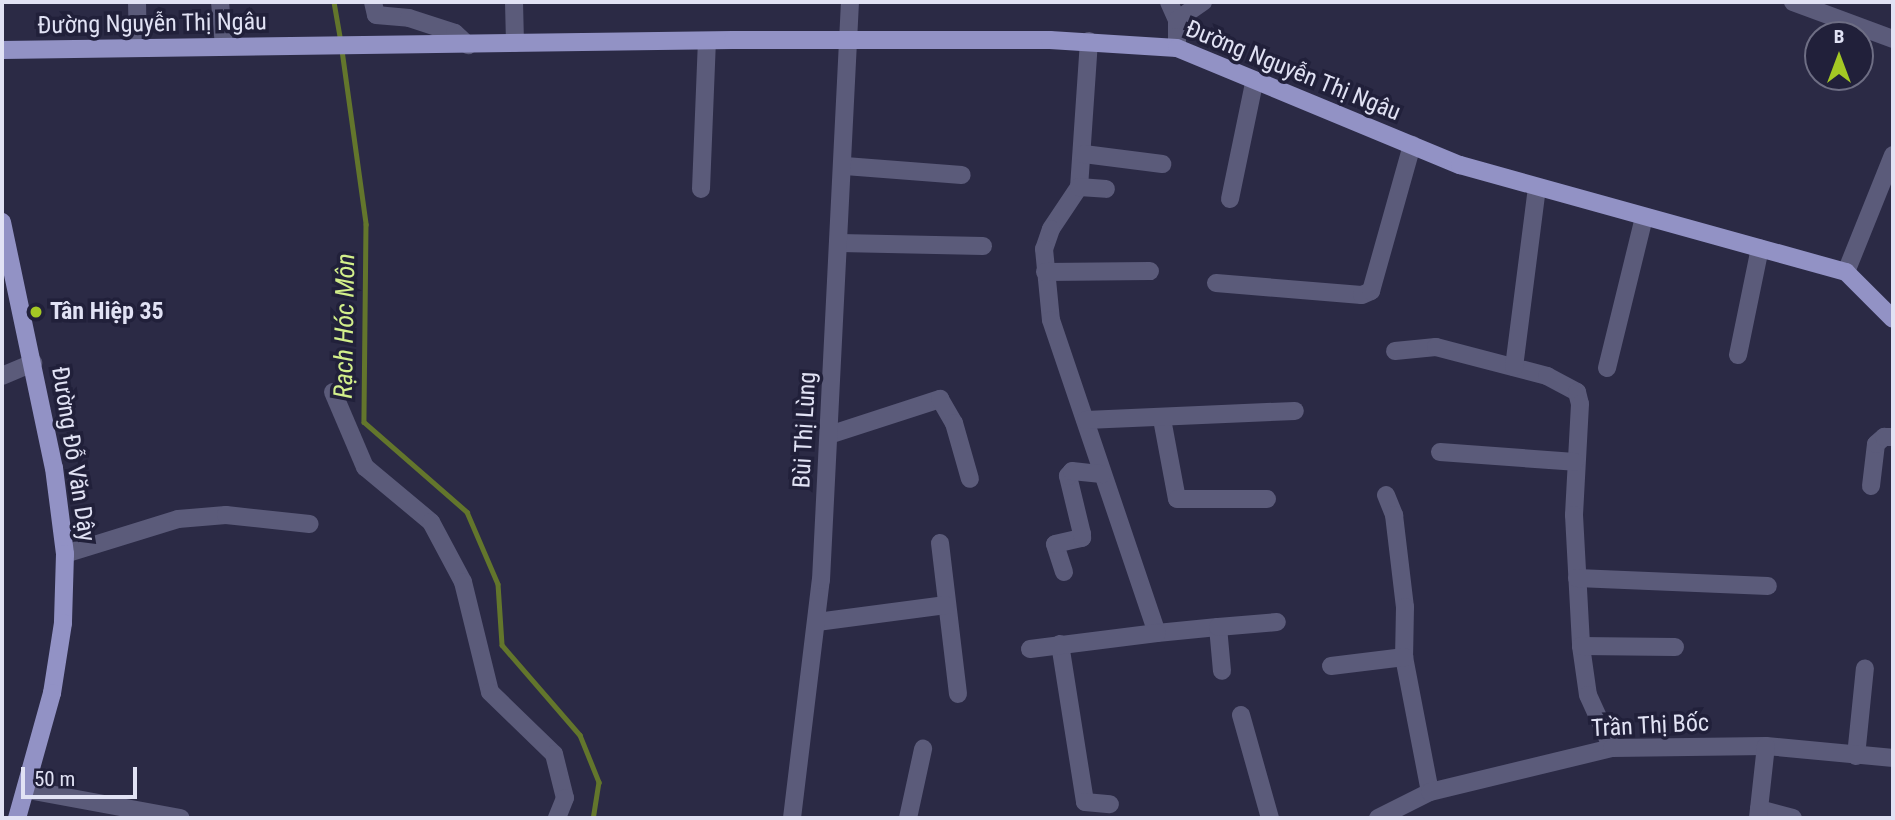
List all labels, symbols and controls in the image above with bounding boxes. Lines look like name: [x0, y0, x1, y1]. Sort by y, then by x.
street label: Đường Nguyễn Thị Ngâu: [37, 8, 267, 40]
street label: Đường Nguyễn Thị Ngâu: [1181, 15, 1405, 127]
north arrow: [1804, 21, 1874, 91]
text: B: [1834, 25, 1844, 48]
water label: Rạch Hóc Môn: [328, 253, 362, 399]
place label: Tân Hiệp 35: [50, 298, 164, 326]
marker: Tân Hiệp 35: [28, 304, 44, 320]
street label: Đường Đỗ Văn Dậy: [45, 365, 101, 543]
street label: Bùi Thị Lùng: [788, 371, 822, 489]
street label: Trần Thị Bốc: [1590, 709, 1710, 743]
scale bar: [24, 754, 140, 798]
text: 50 m: [34, 767, 75, 791]

